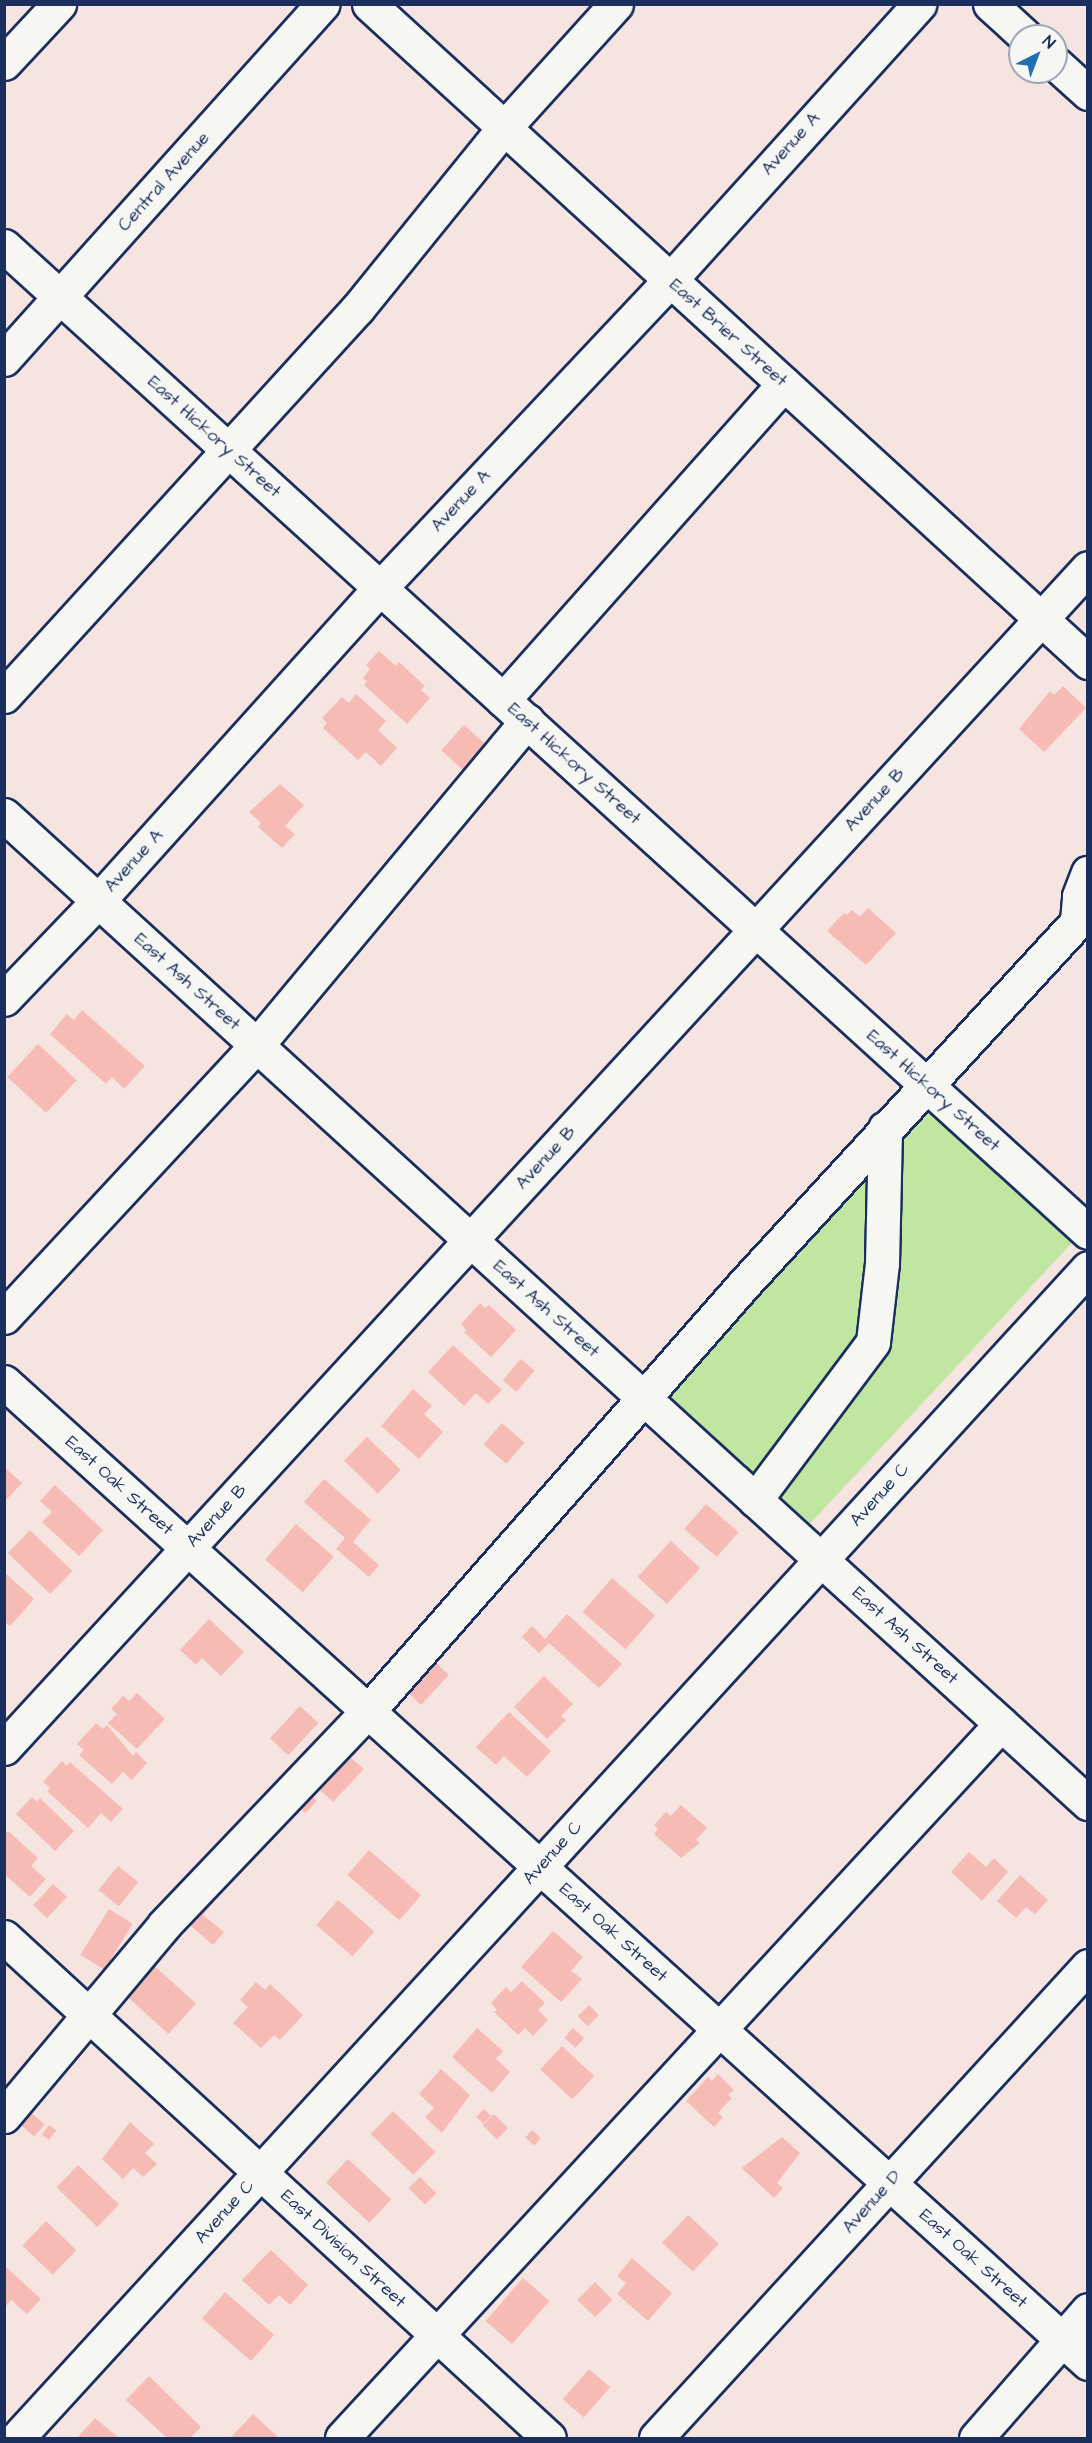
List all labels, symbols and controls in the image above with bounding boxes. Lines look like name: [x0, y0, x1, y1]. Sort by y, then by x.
north arrow: [1008, 24, 1068, 84]
text: N: [1038, 31, 1060, 54]
street label: Avenue A: [757, 108, 825, 180]
street label: Central Avenue: [114, 128, 214, 236]
street label: East Brier Street: [665, 274, 791, 392]
street label: East Hickory Street: [143, 371, 285, 503]
street label: Avenue A: [427, 465, 495, 537]
street label: East Hickory Street: [503, 698, 645, 830]
street label: Avenue B: [840, 764, 910, 836]
street label: Avenue A: [100, 825, 168, 897]
street label: East Ash Street: [129, 929, 245, 1035]
street label: East Hickory Street: [862, 1025, 1004, 1157]
street label: Avenue B: [511, 1122, 581, 1194]
street label: East Ash Street: [488, 1256, 604, 1362]
street label: East Oak Street: [60, 1432, 178, 1540]
street label: Avenue C: [846, 1459, 914, 1531]
street label: Avenue B: [182, 1480, 252, 1552]
street label: East Ash Street: [847, 1583, 963, 1689]
street label: Avenue C: [519, 1817, 587, 1889]
street label: East Oak Street: [554, 1879, 672, 1987]
street label: Avenue D: [838, 2166, 906, 2238]
street label: Avenue C: [191, 2176, 259, 2248]
street label: East Division Street: [276, 2185, 410, 2313]
street label: East Oak Street: [914, 2205, 1032, 2313]

